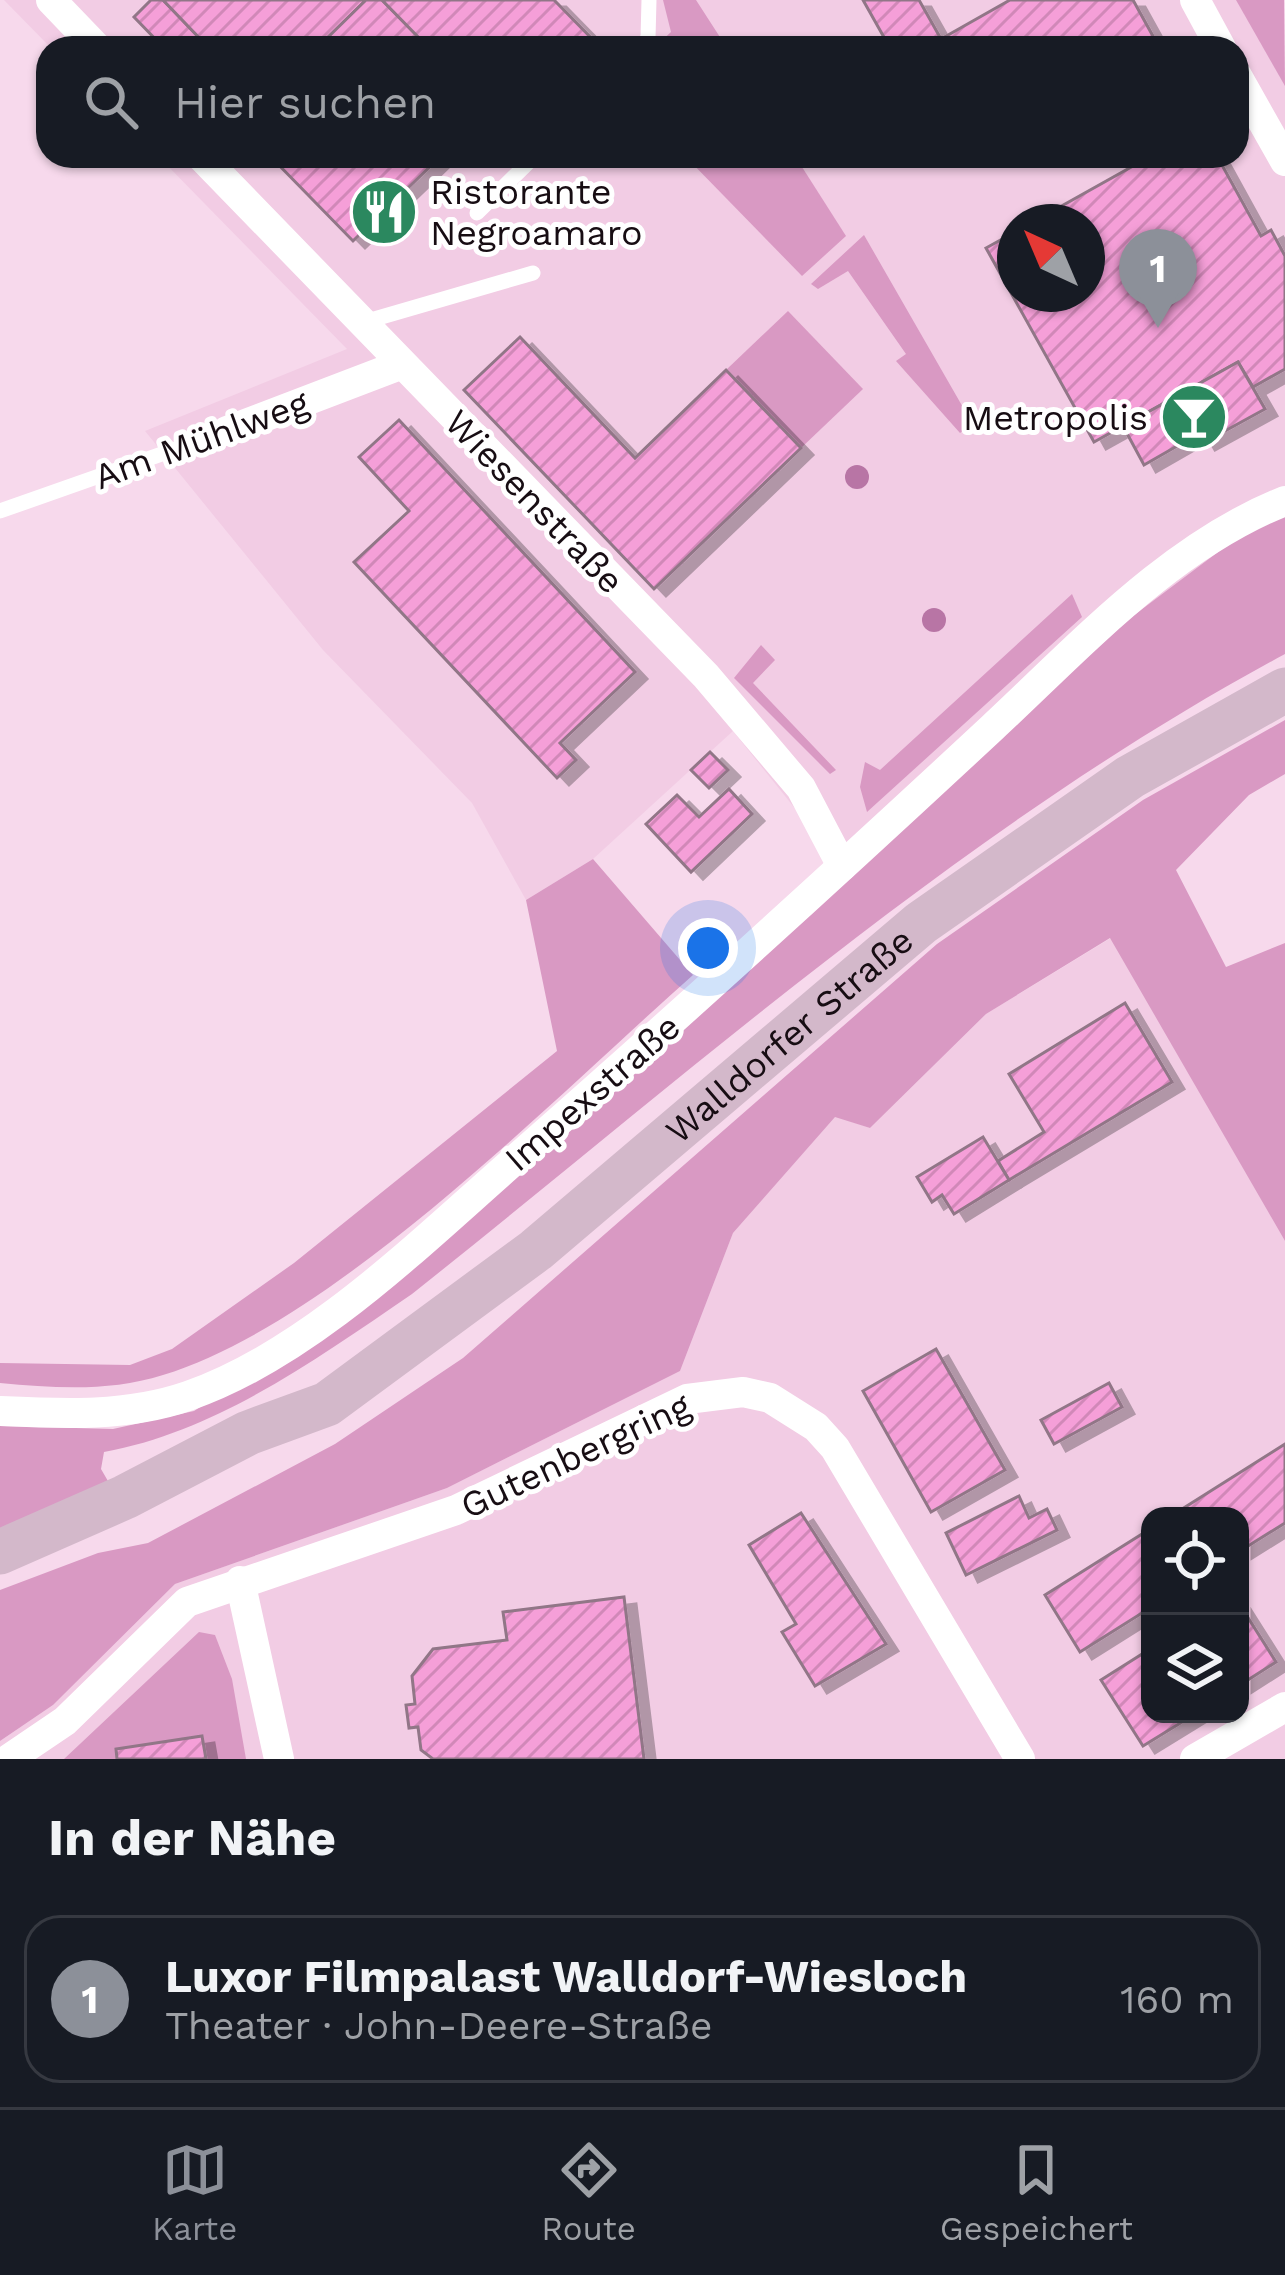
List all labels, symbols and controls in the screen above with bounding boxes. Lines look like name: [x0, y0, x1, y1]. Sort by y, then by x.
search box: [36, 36, 1249, 168]
icon: search: [78, 69, 144, 135]
text: Hier suchen: [174, 76, 436, 129]
place label: Ristorante Negroamaro: [430, 171, 643, 254]
restaurant icon: Ristorante Negroamaro: [349, 177, 419, 247]
north arrow: [997, 204, 1105, 312]
pin: 1: [1119, 229, 1197, 328]
street label: Am Mühlweg: [88, 381, 315, 498]
bar icon: Metropolis: [1159, 382, 1229, 452]
place label: Metropolis: [963, 397, 1148, 439]
street label: Wiesenstraße: [436, 401, 632, 602]
your location: [678, 918, 738, 978]
street label: Walldorfer Straße: [658, 919, 922, 1152]
street label: Impexstraße: [497, 1005, 689, 1180]
street label: Gutenbergring: [454, 1384, 698, 1527]
map controls: [1141, 1507, 1249, 1723]
button: locate: [1141, 1507, 1249, 1615]
button: layers: [1141, 1615, 1249, 1723]
text: In der Nähe: [48, 1808, 336, 1867]
text: Luxor Filmpalast Walldorf-Wiesloch: [165, 1950, 967, 2003]
text: 1: [82, 1977, 98, 2022]
text: 160 m: [1120, 1977, 1234, 2022]
text: Theater · John-Deere-Straße: [165, 2003, 713, 2048]
tab: Karte: [152, 2137, 237, 2248]
tab: Route: [541, 2137, 636, 2248]
tab: Gespeichert: [940, 2137, 1133, 2248]

